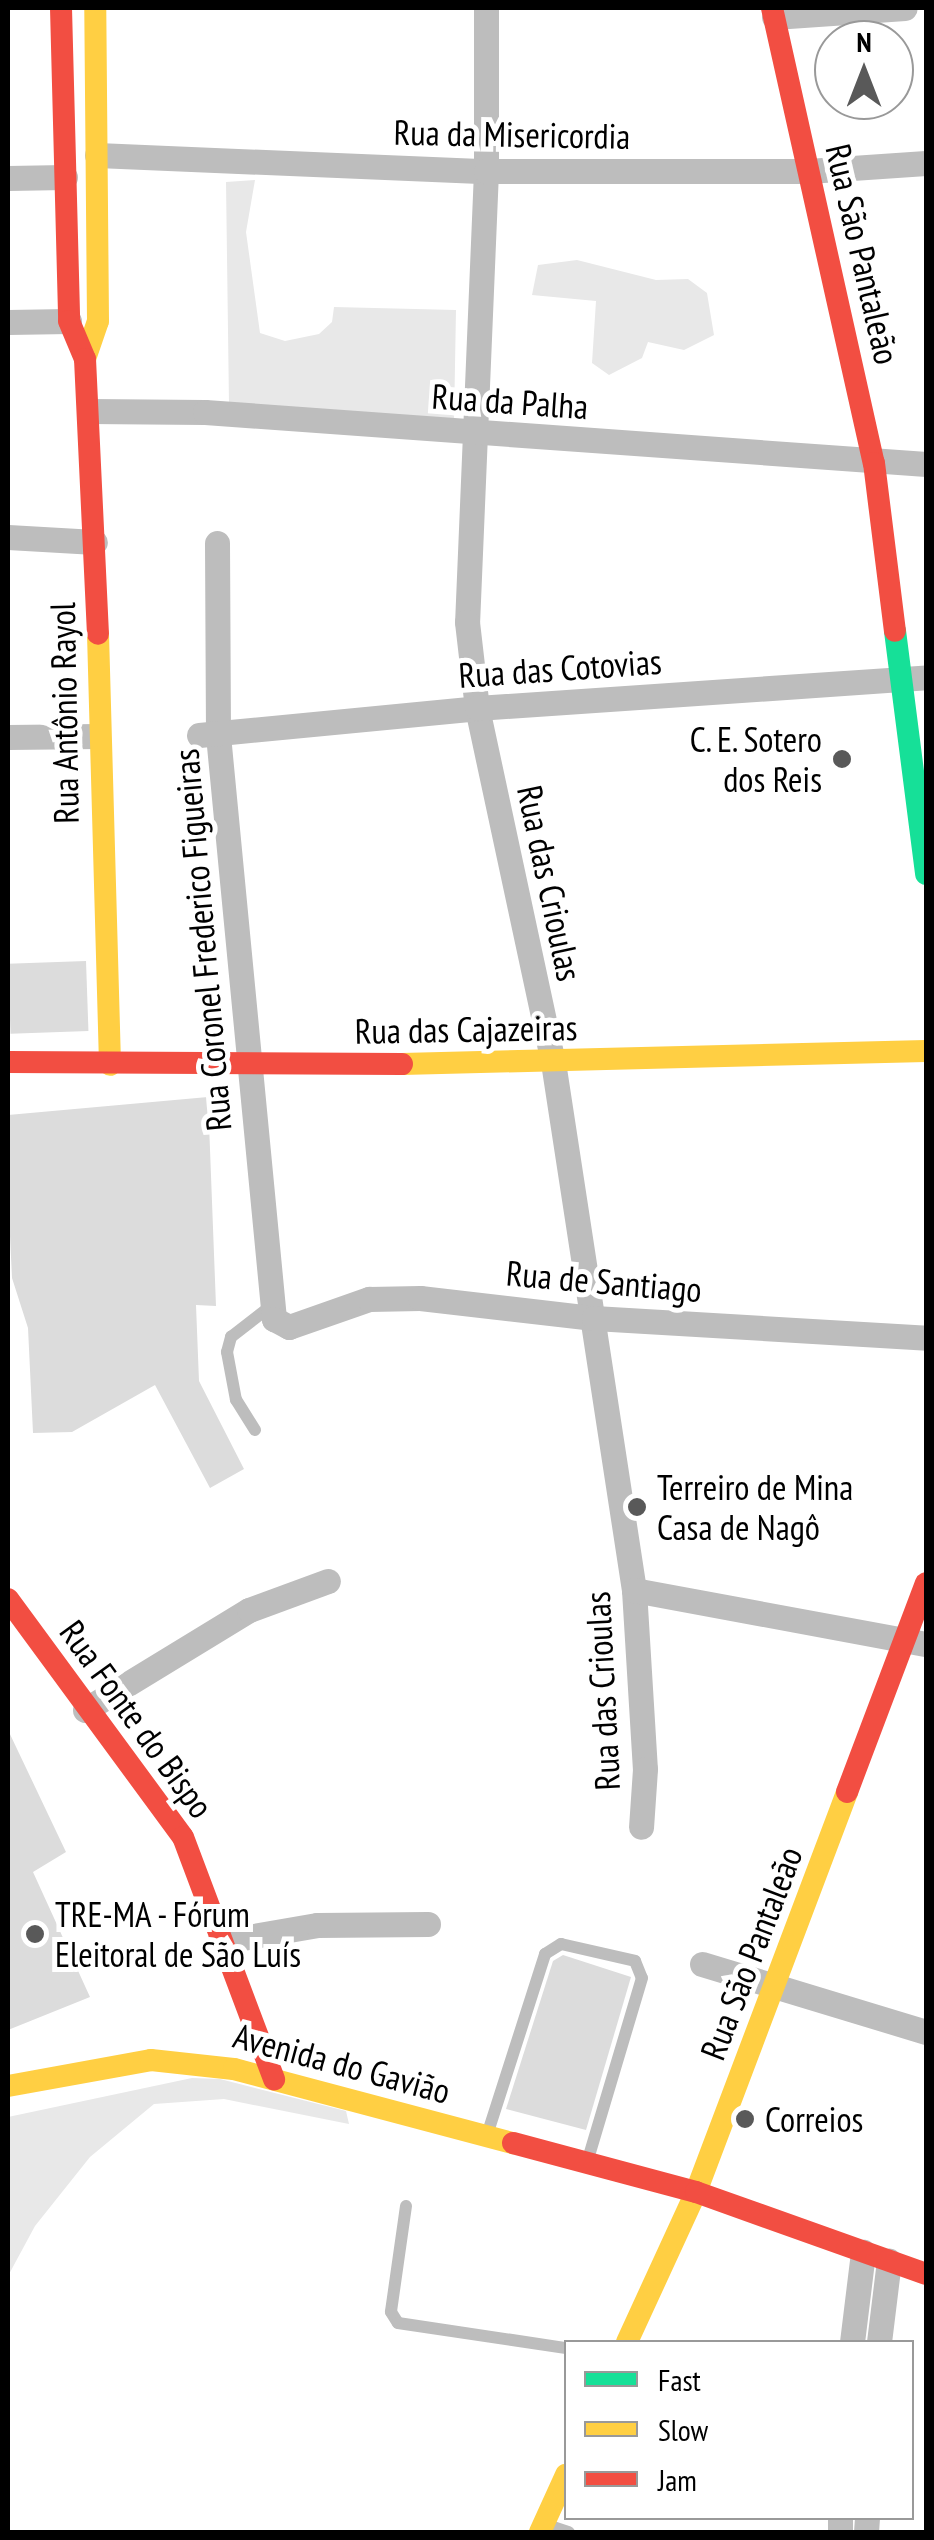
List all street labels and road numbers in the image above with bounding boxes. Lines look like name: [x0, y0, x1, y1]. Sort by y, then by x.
street label: Rua da Misericordia: [393, 111, 631, 157]
street label: Rua São Pantaleão: [817, 140, 909, 368]
street label: Rua da Palha: [431, 375, 589, 427]
street label: Rua Antônio Rayol: [41, 601, 87, 825]
street label: Rua das Cotovias: [457, 640, 663, 696]
street label: Rua Coronel Frederico Figueiras: [164, 747, 240, 1133]
street label: Rua das Crioulas: [509, 781, 591, 985]
street label: Rua das Cajazeiras: [354, 1006, 578, 1052]
street label: Rua de Santiago: [504, 1252, 704, 1310]
street label: Rua das Crioulas: [576, 1591, 628, 1791]
street label: Rua Fonte do Bispo: [51, 1612, 223, 1826]
street label: Rua São Pantaleão: [691, 1841, 811, 2065]
street label: Avenida do Gavião: [229, 2014, 455, 2112]

